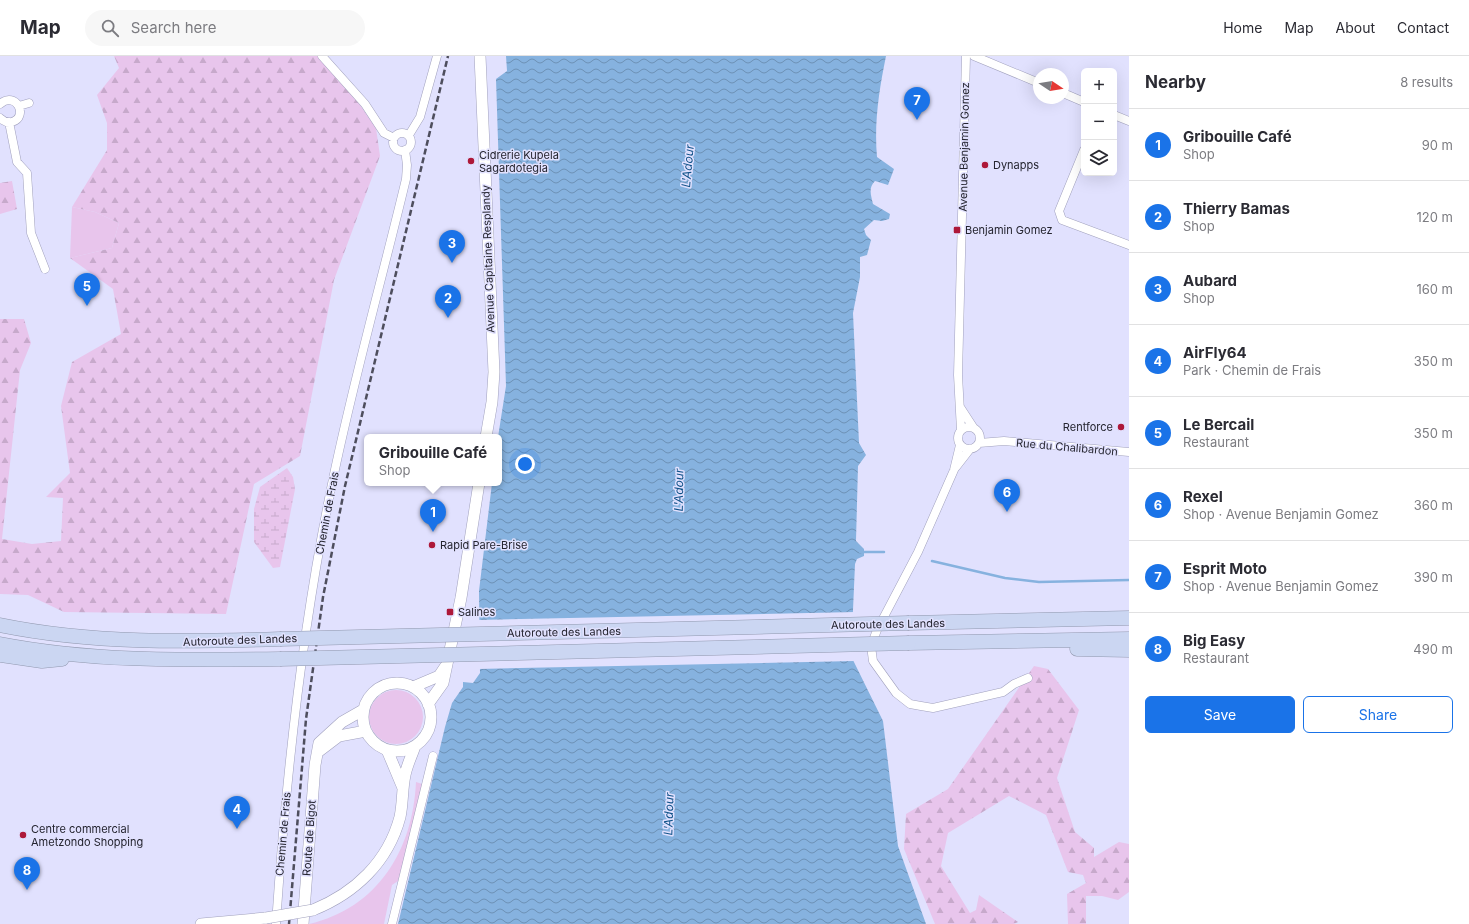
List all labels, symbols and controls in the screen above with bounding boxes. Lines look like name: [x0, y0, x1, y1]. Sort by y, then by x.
search box: [85, 10, 365, 46]
text: Map: [20, 16, 61, 39]
icon: search: [99, 17, 121, 39]
text: Search here: [131, 18, 216, 37]
text: Home: [1223, 19, 1262, 36]
text: Map: [1284, 19, 1314, 36]
text: About: [1336, 19, 1375, 36]
text: Contact: [1397, 19, 1449, 36]
north arrow: [1033, 68, 1069, 104]
map controls: [1081, 68, 1117, 176]
button: +: [1081, 68, 1117, 104]
text: Nearby: [1145, 72, 1206, 92]
text: 8 results: [1400, 74, 1453, 90]
street label: Avenue Benjamin Gomez: [956, 82, 972, 212]
pin: 7: [904, 87, 930, 120]
button: −: [1081, 104, 1117, 140]
text: Gribouille Café: [1183, 127, 1292, 146]
text: 1: [1155, 137, 1161, 153]
text: 90 m: [1422, 137, 1453, 153]
button: layers: [1081, 140, 1117, 176]
water label: L'Adour: [678, 144, 697, 188]
text: Shop: [1183, 146, 1215, 162]
place label: Cidrerie Kupela Sagardotegia: [479, 148, 559, 175]
marker: Cidrerie Kupela Sagardotegia: [466, 156, 476, 166]
place label: Dynapps: [993, 158, 1039, 172]
marker: Dynapps: [980, 160, 990, 170]
street label: Avenue Capitaine Resplandy: [478, 185, 498, 333]
text: Thierry Bamas: [1183, 199, 1290, 218]
text: 2: [1154, 209, 1162, 225]
text: 120 m: [1417, 209, 1453, 225]
text: Shop: [1183, 218, 1215, 234]
place label: Benjamin Gomez: [965, 223, 1053, 237]
marker: Benjamin Gomez: [952, 225, 962, 235]
pin: 3: [439, 230, 465, 263]
text: Aubard: [1183, 271, 1237, 290]
pin: 5: [74, 273, 100, 306]
text: 3: [1154, 281, 1162, 297]
text: 160 m: [1416, 281, 1453, 297]
pin: 2: [435, 285, 461, 318]
text: Shop: [1183, 290, 1215, 306]
text: AirFly64: [1183, 343, 1247, 362]
text: 4: [1154, 353, 1162, 369]
text: 350 m: [1414, 353, 1453, 369]
text: Park · Chemin de Frais: [1183, 362, 1321, 378]
text: Le Bercail: [1183, 415, 1254, 434]
place label: Rentforce: [1063, 420, 1113, 434]
marker: Rentforce: [1116, 422, 1126, 432]
text: 5: [1154, 425, 1162, 441]
text: 350 m: [1414, 425, 1453, 441]
popup: [364, 434, 502, 486]
text: Restaurant: [1183, 434, 1249, 450]
street label: Rue du Chalibardon: [1015, 436, 1119, 458]
text: Gribouille Café: [379, 443, 487, 462]
your location: [515, 454, 535, 474]
text: Shop: [379, 462, 410, 478]
water label: L'Adour: [671, 468, 686, 512]
street label: Chemin de Frais: [312, 470, 342, 556]
pin: 6: [994, 479, 1020, 512]
text: Rexel: [1183, 487, 1223, 506]
text: 6: [1154, 497, 1162, 513]
text: 360 m: [1414, 497, 1453, 513]
pin: 1: [420, 499, 446, 532]
text: Shop · Avenue Benjamin Gomez: [1183, 506, 1379, 522]
place label: Rapid Pare-Brise: [440, 538, 527, 552]
marker: Rapid Pare-Brise: [427, 540, 437, 550]
text: Esprit Moto: [1183, 559, 1267, 578]
text: 7: [1154, 569, 1162, 585]
text: 390 m: [1414, 569, 1453, 585]
text: Shop · Avenue Benjamin Gomez: [1183, 578, 1379, 594]
place label: Salines: [458, 605, 495, 619]
marker: Salines: [445, 607, 455, 617]
street label: Autoroute des Landes: [831, 616, 945, 632]
street label: Autoroute des Landes: [507, 624, 621, 640]
street label: Autoroute des Landes: [183, 631, 297, 649]
text: Big Easy: [1183, 631, 1245, 650]
text: 8: [1154, 641, 1162, 657]
text: 490 m: [1413, 641, 1453, 657]
text: Restaurant: [1183, 650, 1249, 666]
button: Save: [1145, 696, 1295, 733]
button: Share: [1303, 696, 1453, 733]
street label: Chemin de Frais: [272, 791, 294, 876]
water label: L'Adour: [660, 792, 677, 836]
pin: 4: [224, 796, 250, 829]
street label: Route de Bigot: [299, 799, 319, 876]
place label: Centre commercial Ametzondo Shopping: [31, 822, 143, 849]
marker: Centre commercial Ametzondo Shopping: [18, 830, 28, 840]
pin: 8: [14, 857, 40, 890]

